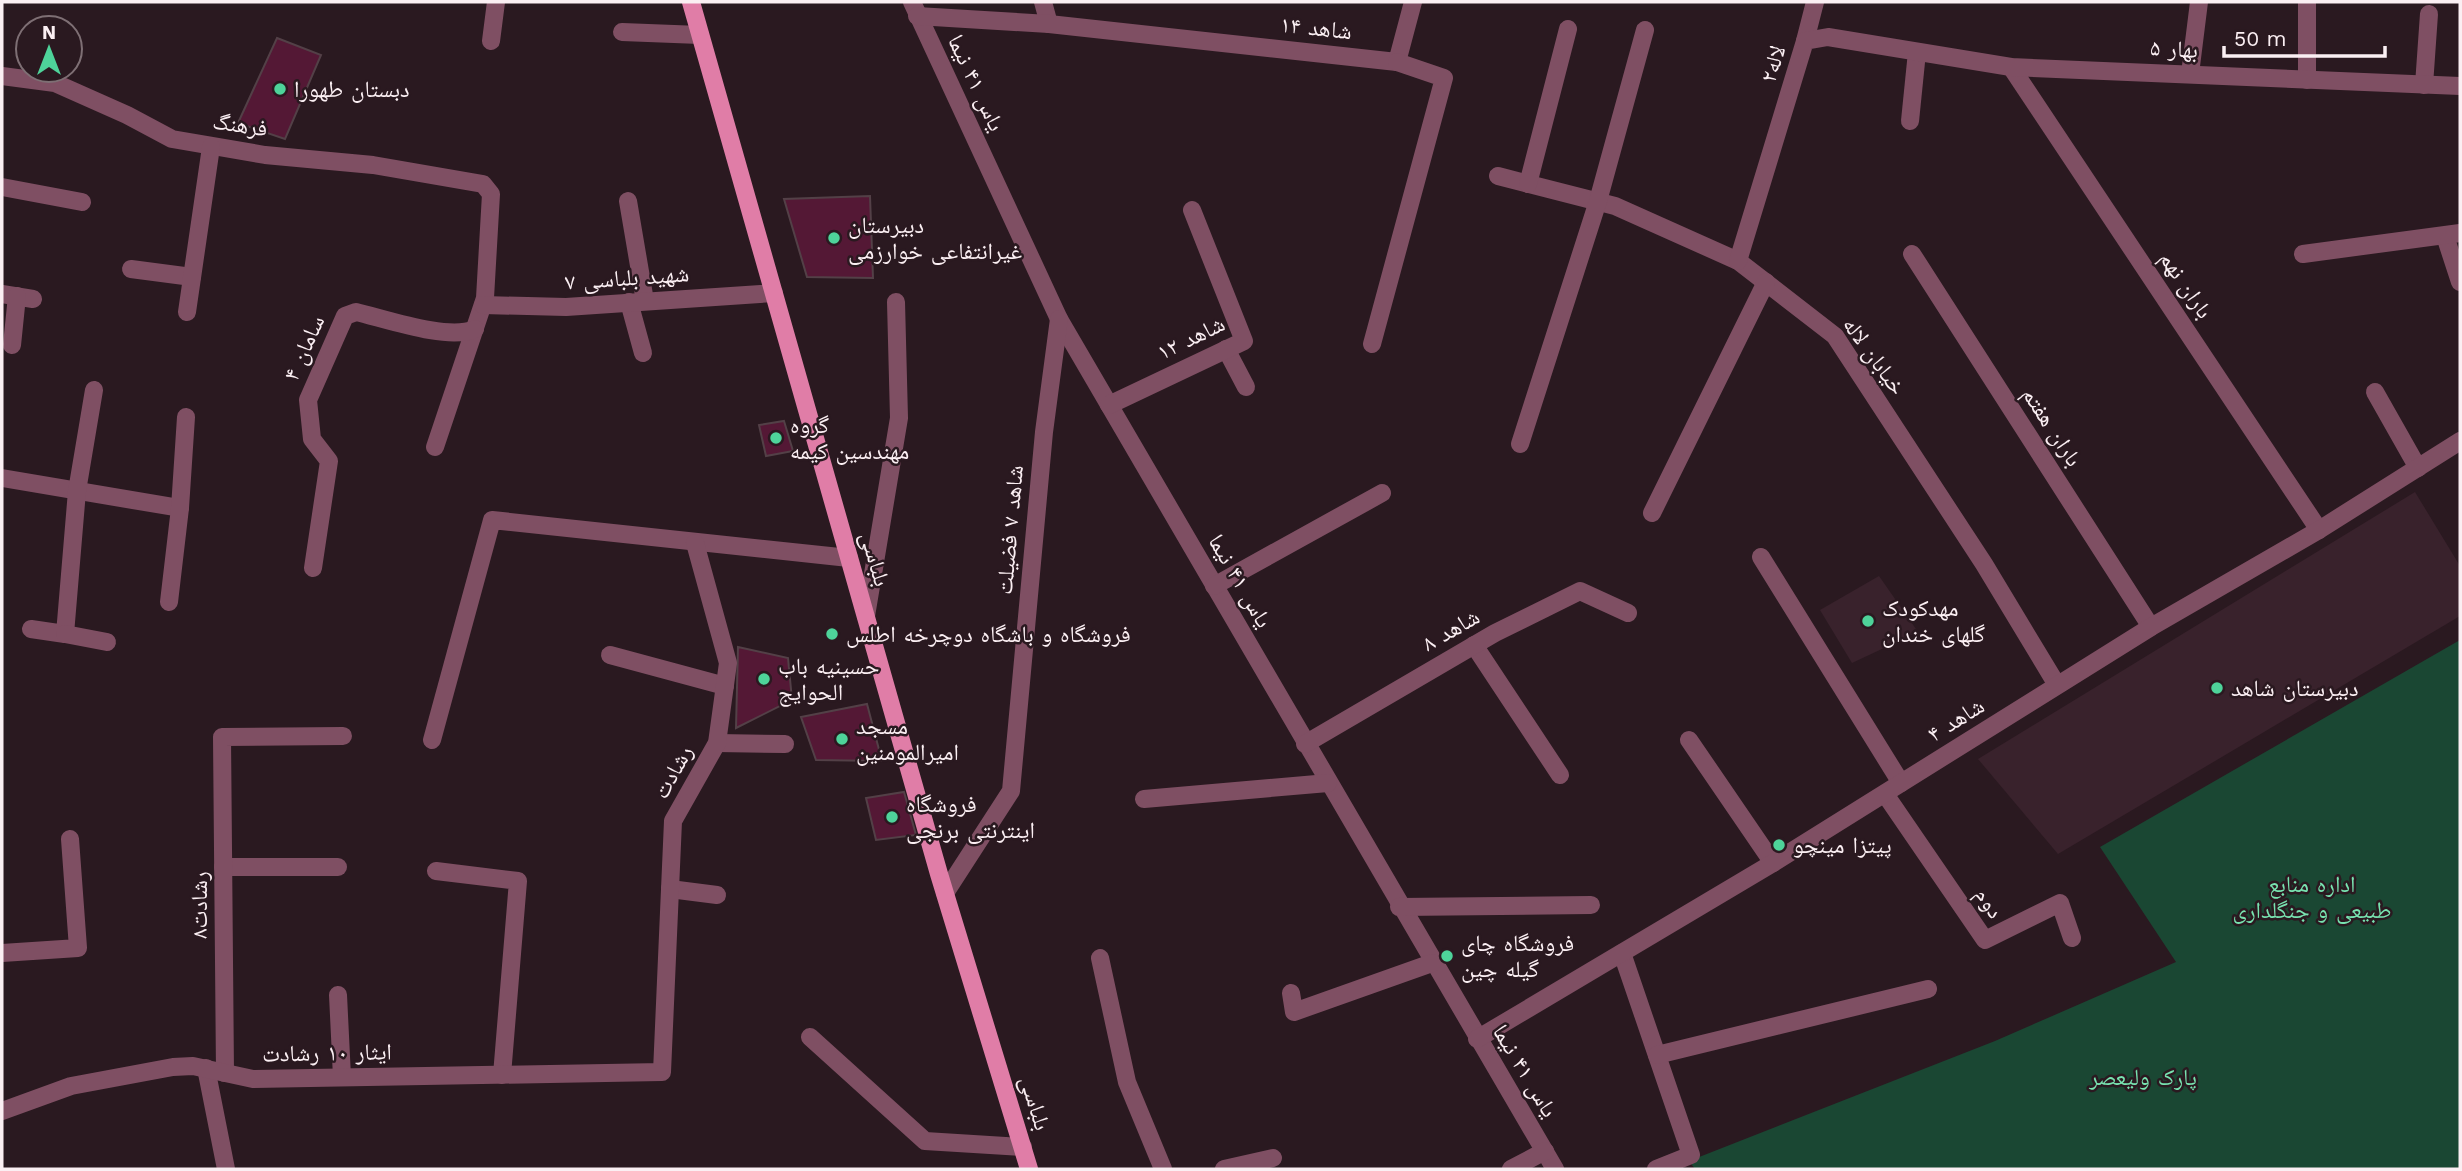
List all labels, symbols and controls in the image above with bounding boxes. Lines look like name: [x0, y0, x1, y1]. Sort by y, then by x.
street label: شاهد ۱۴: [1279, 11, 1353, 45]
north arrow: [14, 14, 84, 84]
scale bar: [2224, 14, 2385, 58]
text: N: [42, 21, 56, 44]
text: 50 m: [2234, 26, 2286, 51]
street label: یاس ۴۱ نیما: [942, 30, 1010, 136]
street label: بهار ۵: [2149, 34, 2199, 64]
street label: لاله۲: [1755, 42, 1791, 86]
place label: دبستان طهورا: [294, 76, 410, 103]
marker: دبستان طهورا: [272, 81, 288, 97]
street label: فرهنگ: [211, 108, 269, 142]
place label: دبیرستان غیرانتفاعی خوارزمی: [848, 212, 1023, 265]
marker: دبیرستان غیرانتفاعی خوارزمی: [826, 230, 842, 246]
street label: باران نهم: [2152, 246, 2218, 325]
street label: شهید بلباسی ۷: [564, 260, 690, 296]
street label: شاهد ۱۲: [1153, 310, 1229, 366]
street label: سامان ۴: [278, 311, 330, 385]
street label: خیابان لاله: [1837, 312, 1911, 400]
street label: باران هفتم: [2015, 382, 2088, 473]
place label: گروه مهندسین کیمه: [790, 412, 909, 465]
marker: گروه مهندسین کیمه: [768, 430, 784, 446]
street label: شاهد ۷ فضیلت: [991, 464, 1029, 596]
street label: بلباسی: [854, 529, 896, 589]
street label: یاس ۴۱ نیما: [1202, 530, 1278, 632]
place label: مهدکودک گلهای خندان: [1882, 595, 1985, 648]
street label: شاهد ۸: [1418, 603, 1484, 657]
marker: مهدکودک گلهای خندان: [1860, 613, 1876, 629]
place label: فروشگاه و باشگاه دوچرخه اطلس: [846, 621, 1131, 648]
marker: فروشگاه و باشگاه دوچرخه اطلس: [824, 626, 840, 642]
place label: حسینیه باب الحوایج: [778, 653, 879, 707]
marker: حسینیه باب الحوایج: [756, 671, 772, 687]
place label: دبیرستان شاهد: [2231, 675, 2359, 702]
marker: دبیرستان شاهد: [2209, 680, 2225, 696]
street label: شاهد ۴: [1923, 692, 1989, 748]
place label: مسجد امیرالمومنین: [856, 713, 959, 766]
marker: مسجد امیرالمومنین: [834, 731, 850, 747]
street label: رشادت: [647, 740, 699, 804]
place label: فروشگاه اینترنتی برنجی: [906, 791, 1035, 844]
marker: فروشگاه اینترنتی برنجی: [884, 809, 900, 825]
place label: پیتزا مینچو: [1793, 832, 1892, 859]
marker: پیتزا مینچو: [1771, 837, 1787, 853]
street label: رشادت۸: [186, 871, 213, 939]
park label: اداره منابع طبیعی و جنگلداری: [2233, 871, 2391, 924]
street label: دوم: [1967, 882, 2009, 925]
place label: فروشگاه چای گیله‌ چین: [1461, 930, 1574, 983]
marker: فروشگاه چای گیله‌ چین: [1439, 948, 1455, 964]
street label: یاس ۴۱ نیما: [1487, 1020, 1563, 1122]
street label: ایثار ۱۰ رشادت: [262, 1038, 392, 1068]
park label: پارک ولیعصر: [2088, 1064, 2197, 1091]
street label: بلباسی: [1014, 1073, 1056, 1133]

